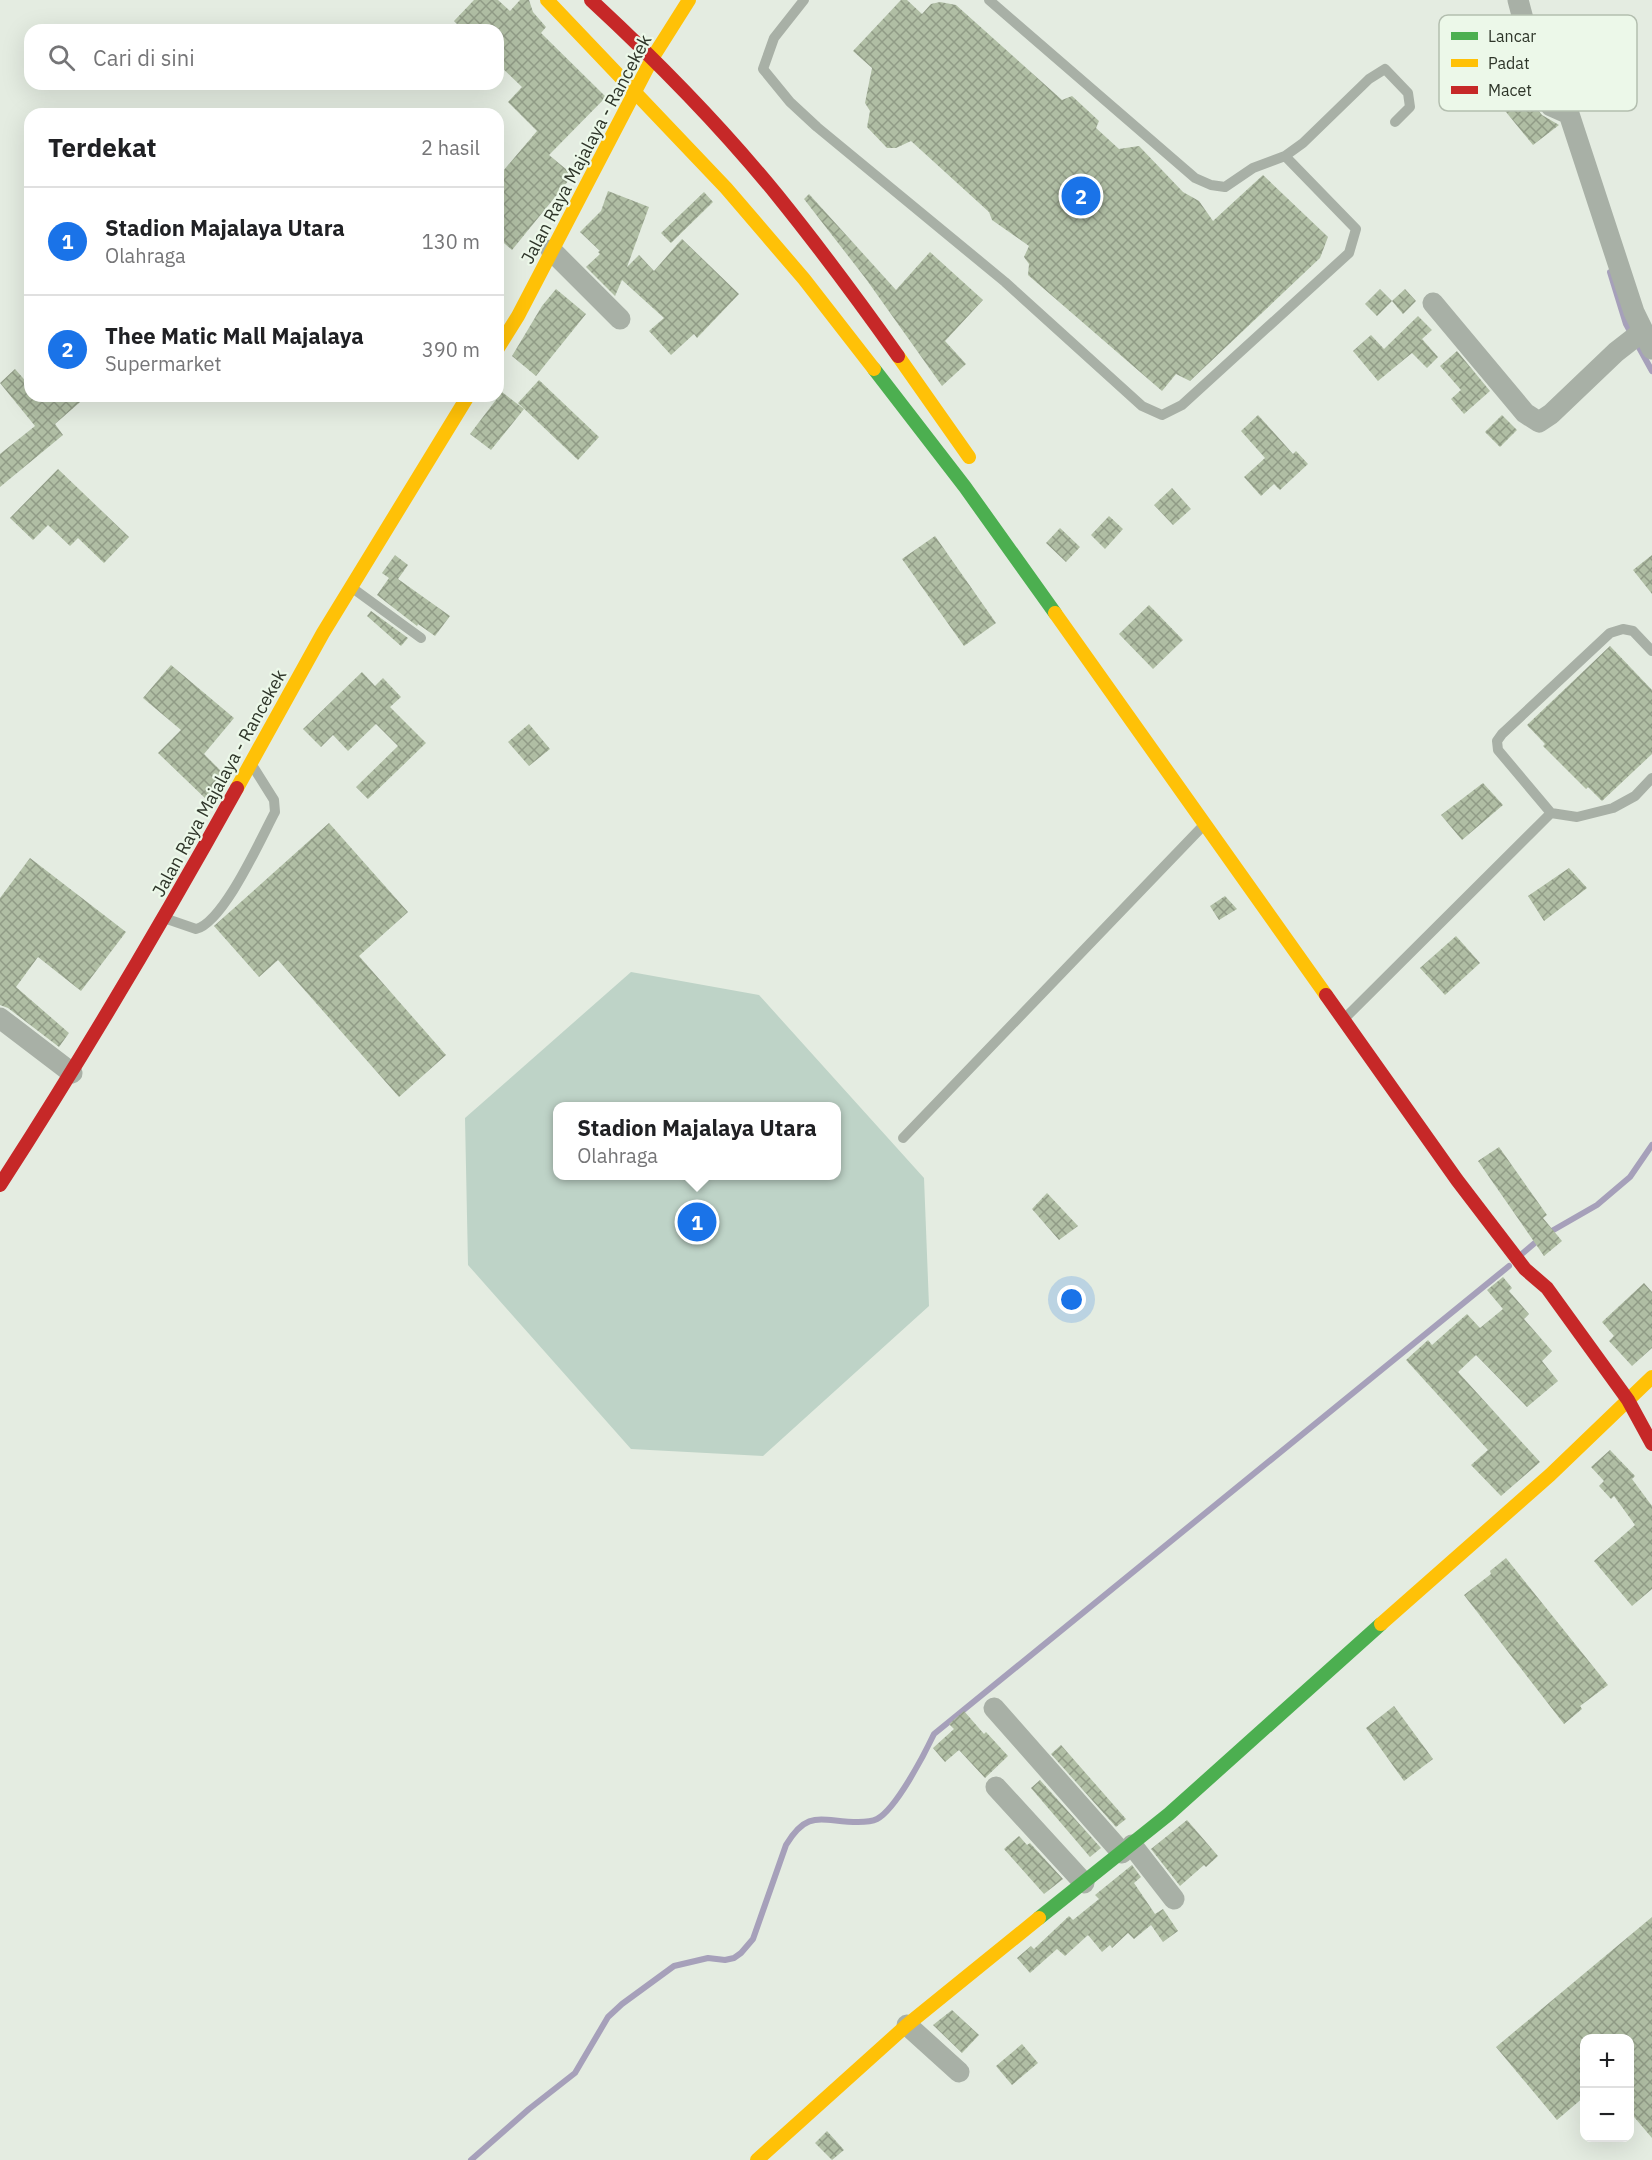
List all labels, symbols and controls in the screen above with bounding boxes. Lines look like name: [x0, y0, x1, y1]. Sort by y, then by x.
legend: [1439, 15, 1637, 111]
search box: [24, 24, 504, 90]
text: Lancar: [1488, 26, 1536, 46]
street label: Jalan Raya Majalaya - Rancekek: [516, 30, 657, 268]
icon: search: [45, 41, 78, 74]
text: Cari di sini: [93, 43, 195, 72]
text: Padat: [1488, 53, 1530, 73]
text: Macet: [1488, 80, 1532, 100]
text: Terdekat: [48, 130, 157, 164]
text: 2 hasil: [421, 134, 480, 161]
pin: 2: [1062, 174, 1100, 218]
text: Stadion Majalaya Utara: [105, 213, 345, 242]
text: 1: [62, 228, 74, 255]
text: 130 m: [422, 228, 480, 255]
text: Olahraga: [105, 242, 186, 269]
text: Thee Matic Mall Majalaya: [105, 321, 364, 350]
text: 2: [62, 336, 74, 363]
text: 390 m: [422, 336, 480, 363]
text: Supermarket: [105, 350, 222, 377]
street label: Jalan Raya Majalaya - Rancekek: [147, 665, 291, 901]
popup: [553, 1102, 841, 1180]
text: Stadion Majalaya Utara: [577, 1113, 817, 1142]
text: Olahraga: [577, 1142, 658, 1169]
pin: 1: [678, 1200, 716, 1244]
your location: [1057, 1285, 1086, 1314]
map controls: [1580, 2034, 1634, 2142]
button: +: [1580, 2034, 1634, 2088]
button: −: [1580, 2088, 1634, 2142]

